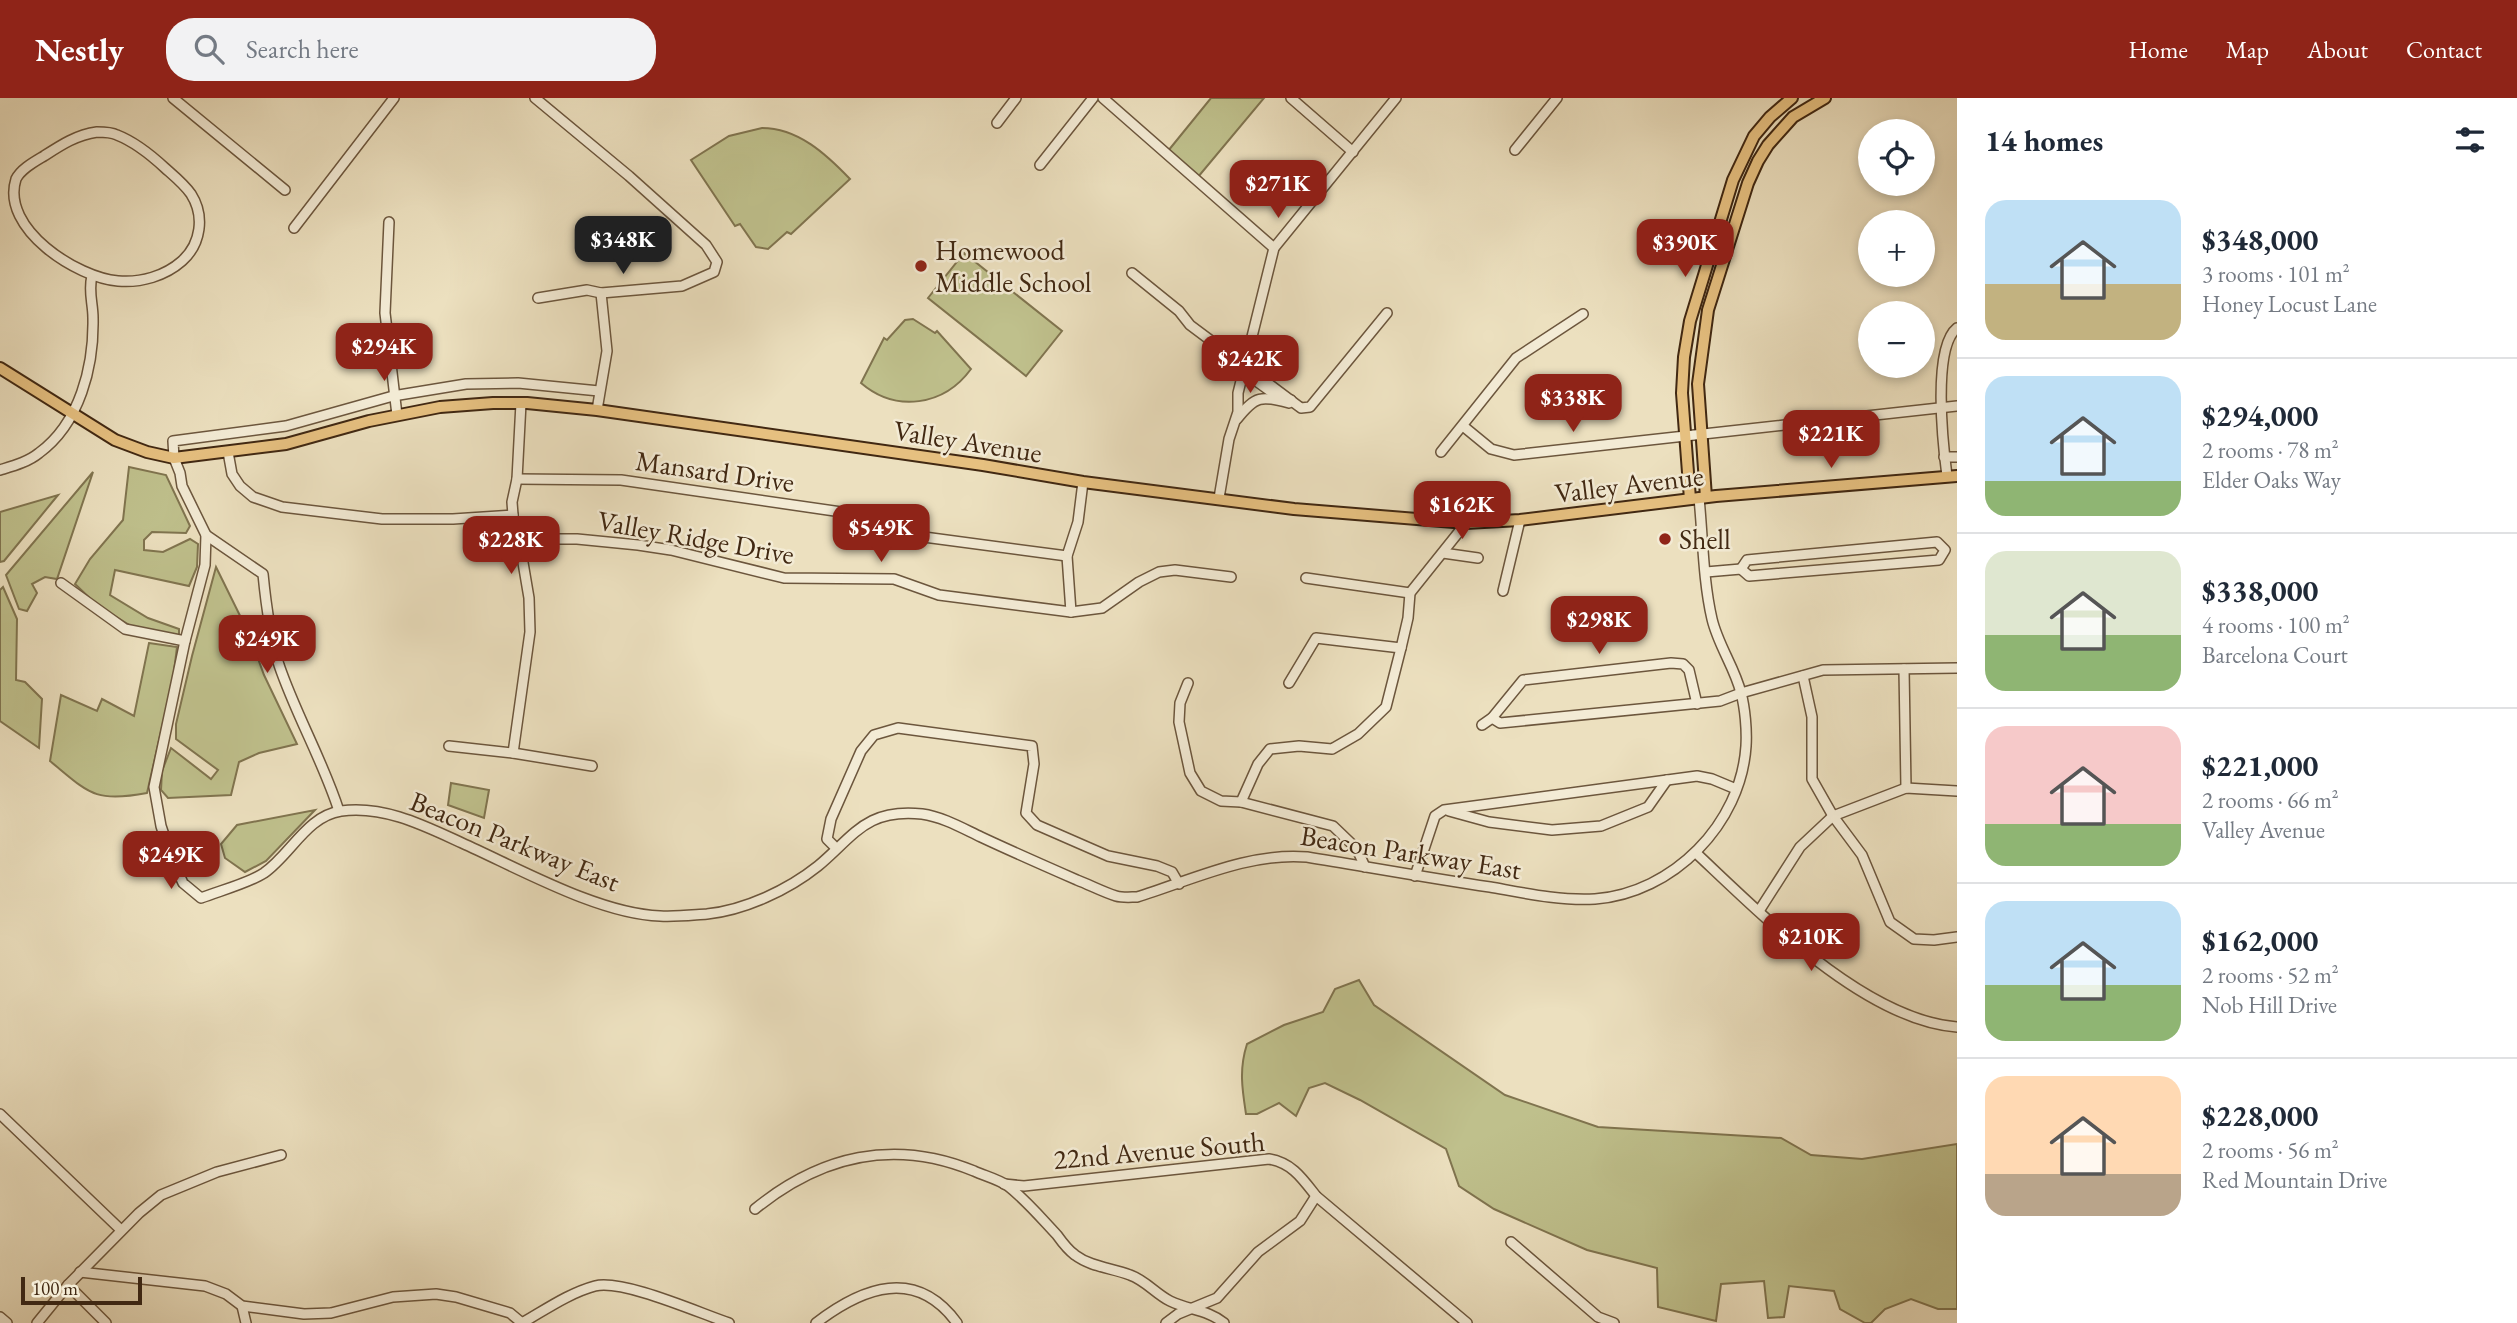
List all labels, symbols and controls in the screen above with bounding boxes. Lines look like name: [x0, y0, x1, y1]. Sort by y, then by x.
search box: [166, 18, 656, 81]
text: Nestly: [35, 28, 124, 71]
icon: search: [190, 30, 228, 68]
text: Search here: [246, 32, 359, 66]
text: Home: [2128, 34, 2188, 65]
text: Map: [2226, 34, 2269, 65]
text: About: [2307, 34, 2368, 65]
text: Contact: [2406, 34, 2482, 65]
map controls: [1858, 119, 1935, 378]
button: locate: [1858, 119, 1935, 196]
text: 14 homes: [1985, 121, 2103, 160]
icon: filters: [2451, 121, 2489, 159]
pin: $271K: [1229, 160, 1327, 220]
text: $271K: [1246, 168, 1310, 198]
button: +: [1858, 210, 1935, 287]
pin: $348K: [574, 216, 672, 276]
pin: $390K: [1636, 220, 1734, 279]
text: $348,000: [2202, 220, 2318, 259]
text: $348K: [591, 224, 655, 254]
text: $390K: [1653, 227, 1717, 257]
icon: home: [2041, 228, 2125, 312]
place label: Homewood Middle School: [935, 232, 1092, 300]
marker: Homewood Middle School: [913, 258, 929, 274]
text: 3 rooms · 101 m²: [2202, 259, 2350, 289]
text: Honey Locust Lane: [2202, 289, 2377, 319]
button: −: [1858, 301, 1935, 378]
pin: $294K: [335, 324, 433, 383]
text: $294K: [352, 331, 416, 361]
pin: $242K: [1201, 336, 1299, 395]
text: $242K: [1218, 343, 1282, 373]
pin: $338K: [1524, 374, 1622, 434]
text: $338K: [1541, 382, 1605, 412]
text: $294,000: [2202, 396, 2318, 435]
icon: home: [2041, 404, 2125, 488]
pin: $221K: [1782, 410, 1880, 470]
street label: Valley Avenue: [891, 412, 1045, 471]
text: $221K: [1799, 418, 1863, 448]
text: 2 rooms · 78 m²: [2202, 435, 2339, 465]
street label: Mansard Drive: [633, 442, 797, 500]
street label: Valley Avenue: [1552, 457, 1706, 511]
text: Elder Oaks Way: [2202, 465, 2341, 495]
pin: $162K: [1413, 482, 1511, 541]
text: $162K: [1430, 489, 1494, 519]
street label: Valley Ridge Drive: [595, 502, 797, 572]
pin: $549K: [832, 504, 930, 564]
text: $549K: [849, 512, 913, 542]
pin: $228K: [462, 517, 560, 576]
place label: Shell: [1679, 521, 1731, 557]
text: $228K: [479, 524, 543, 554]
marker: Shell: [1657, 531, 1673, 547]
text: $338,000: [2202, 571, 2318, 610]
icon: home: [2041, 579, 2125, 663]
pin: $298K: [1550, 596, 1648, 656]
text: $298K: [1567, 604, 1631, 634]
text: 4 rooms · 100 m²: [2202, 610, 2350, 640]
pin: $249K: [218, 616, 316, 675]
text: $249K: [235, 623, 299, 653]
text: Barcelona Court: [2202, 640, 2348, 670]
text: $221,000: [2202, 746, 2318, 785]
icon: home: [2041, 754, 2125, 838]
street label: Beacon Parkway East: [405, 783, 625, 900]
text: 2 rooms · 66 m²: [2202, 785, 2339, 815]
text: Valley Avenue: [2202, 815, 2325, 845]
street label: Beacon Parkway East: [1298, 817, 1524, 887]
pin: $249K: [122, 832, 220, 891]
text: $249K: [139, 839, 203, 869]
pin: $210K: [1762, 914, 1860, 973]
text: $210K: [1779, 921, 1843, 951]
text: $162,000: [2202, 921, 2318, 960]
icon: home: [2041, 929, 2125, 1013]
text: 2 rooms · 52 m²: [2202, 960, 2339, 990]
text: Nob Hill Drive: [2202, 990, 2337, 1020]
text: $228,000: [2202, 1096, 2318, 1135]
icon: home: [2041, 1104, 2125, 1188]
street label: 22nd Avenue South: [1052, 1123, 1266, 1177]
text: 2 rooms · 56 m²: [2202, 1135, 2339, 1165]
text: Red Mountain Drive: [2202, 1165, 2387, 1195]
scale bar: [21, 1274, 142, 1306]
text: 100 m: [32, 1276, 78, 1301]

